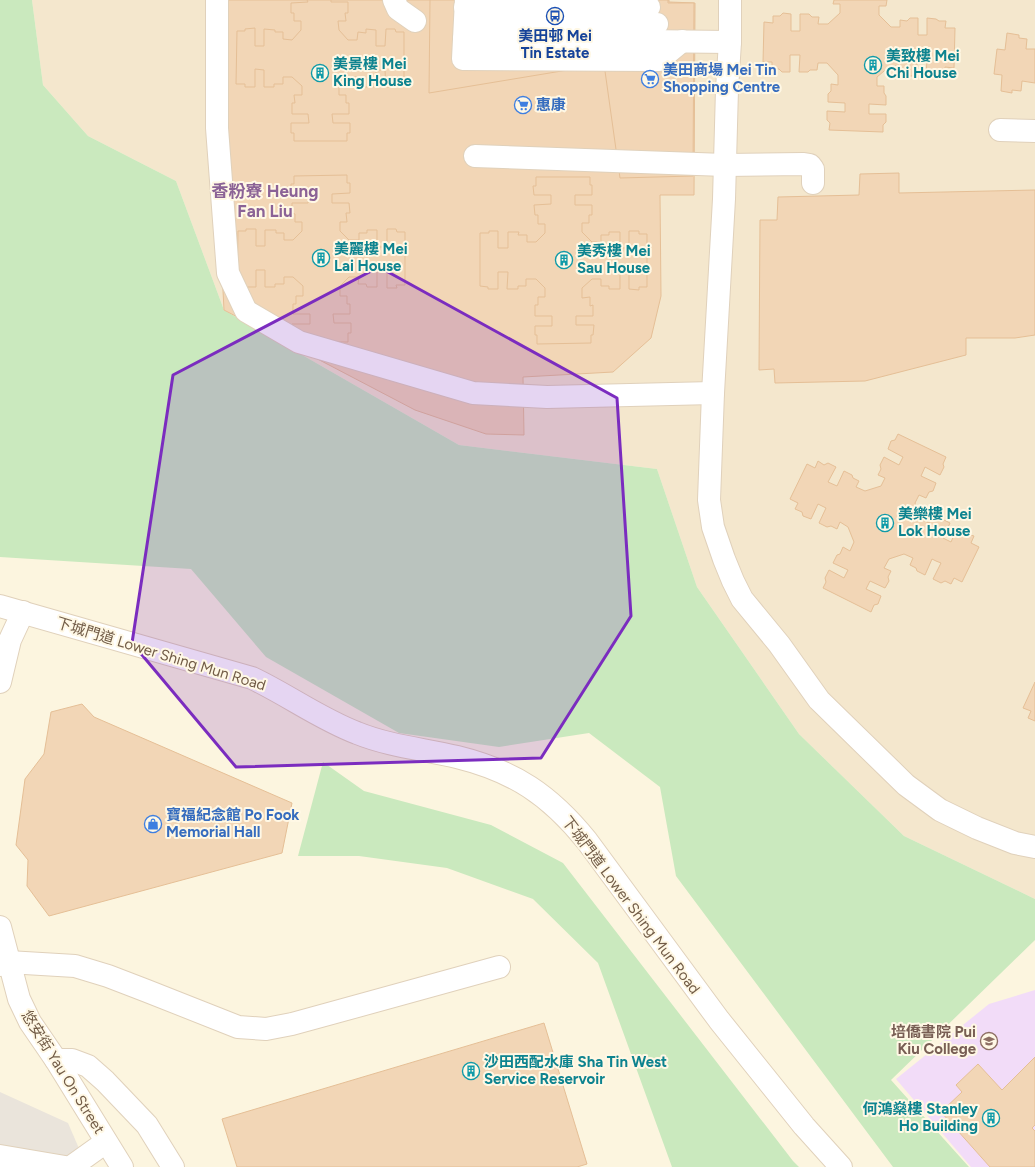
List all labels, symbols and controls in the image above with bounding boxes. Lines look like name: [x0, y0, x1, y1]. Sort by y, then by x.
bus stop icon: 美田邨 Mei Tin Estate: [545, 6, 565, 26]
place label: 美田邨 Mei Tin Estate: [518, 27, 592, 62]
place label: 美致樓 Mei Chi House: [886, 47, 960, 82]
place label: 美景樓 Mei King House: [333, 55, 413, 90]
building icon: 美致樓 Mei Chi House: [863, 55, 883, 75]
place label: 美田商場 Mei Tin Shopping Centre: [663, 61, 781, 96]
building icon: 美景樓 Mei King House: [310, 63, 330, 83]
supermarket icon: 美田商場 Mei Tin Shopping Centre: [640, 69, 660, 89]
supermarket icon: 惠康: [513, 95, 533, 115]
place label: 惠康: [536, 96, 566, 114]
district label: 香粉寮 Heung Fan Liu: [211, 181, 318, 221]
place label: 美麗樓 Mei Lai House: [334, 240, 408, 275]
place label: 美秀樓 Mei Sau House: [577, 242, 651, 277]
building icon: 美麗樓 Mei Lai House: [311, 248, 331, 268]
building icon: 美秀樓 Mei Sau House: [554, 250, 574, 270]
place label: 美樂樓 Mei Lok House: [898, 505, 972, 540]
building icon: 美樂樓 Mei Lok House: [875, 513, 895, 533]
street label: 下城門道 Lower Shing Mun Road: [54, 613, 268, 695]
place label: 寶福紀念館 Po Fook Memorial Hall: [166, 806, 299, 841]
street label: 下城門道 Lower Shing Mun Road: [558, 812, 704, 998]
shop icon: 寶福紀念館 Po Fook Memorial Hall: [143, 814, 163, 834]
street label: 悠安街 Yau On Street: [18, 1007, 109, 1137]
place label: 培僑書院 Pui Kiu College: [891, 1023, 977, 1058]
school or university icon: 培僑書院 Pui Kiu College: [979, 1031, 999, 1051]
place label: 沙田西配水庫 Sha Tin West Service Reservoir: [484, 1053, 667, 1088]
building icon: 沙田西配水庫 Sha Tin West Service Reservoir: [461, 1061, 481, 1081]
place label: 何鴻燊樓 Stanley Ho Building: [863, 1100, 978, 1135]
building icon: 何鴻燊樓 Stanley Ho Building: [981, 1108, 1001, 1128]

